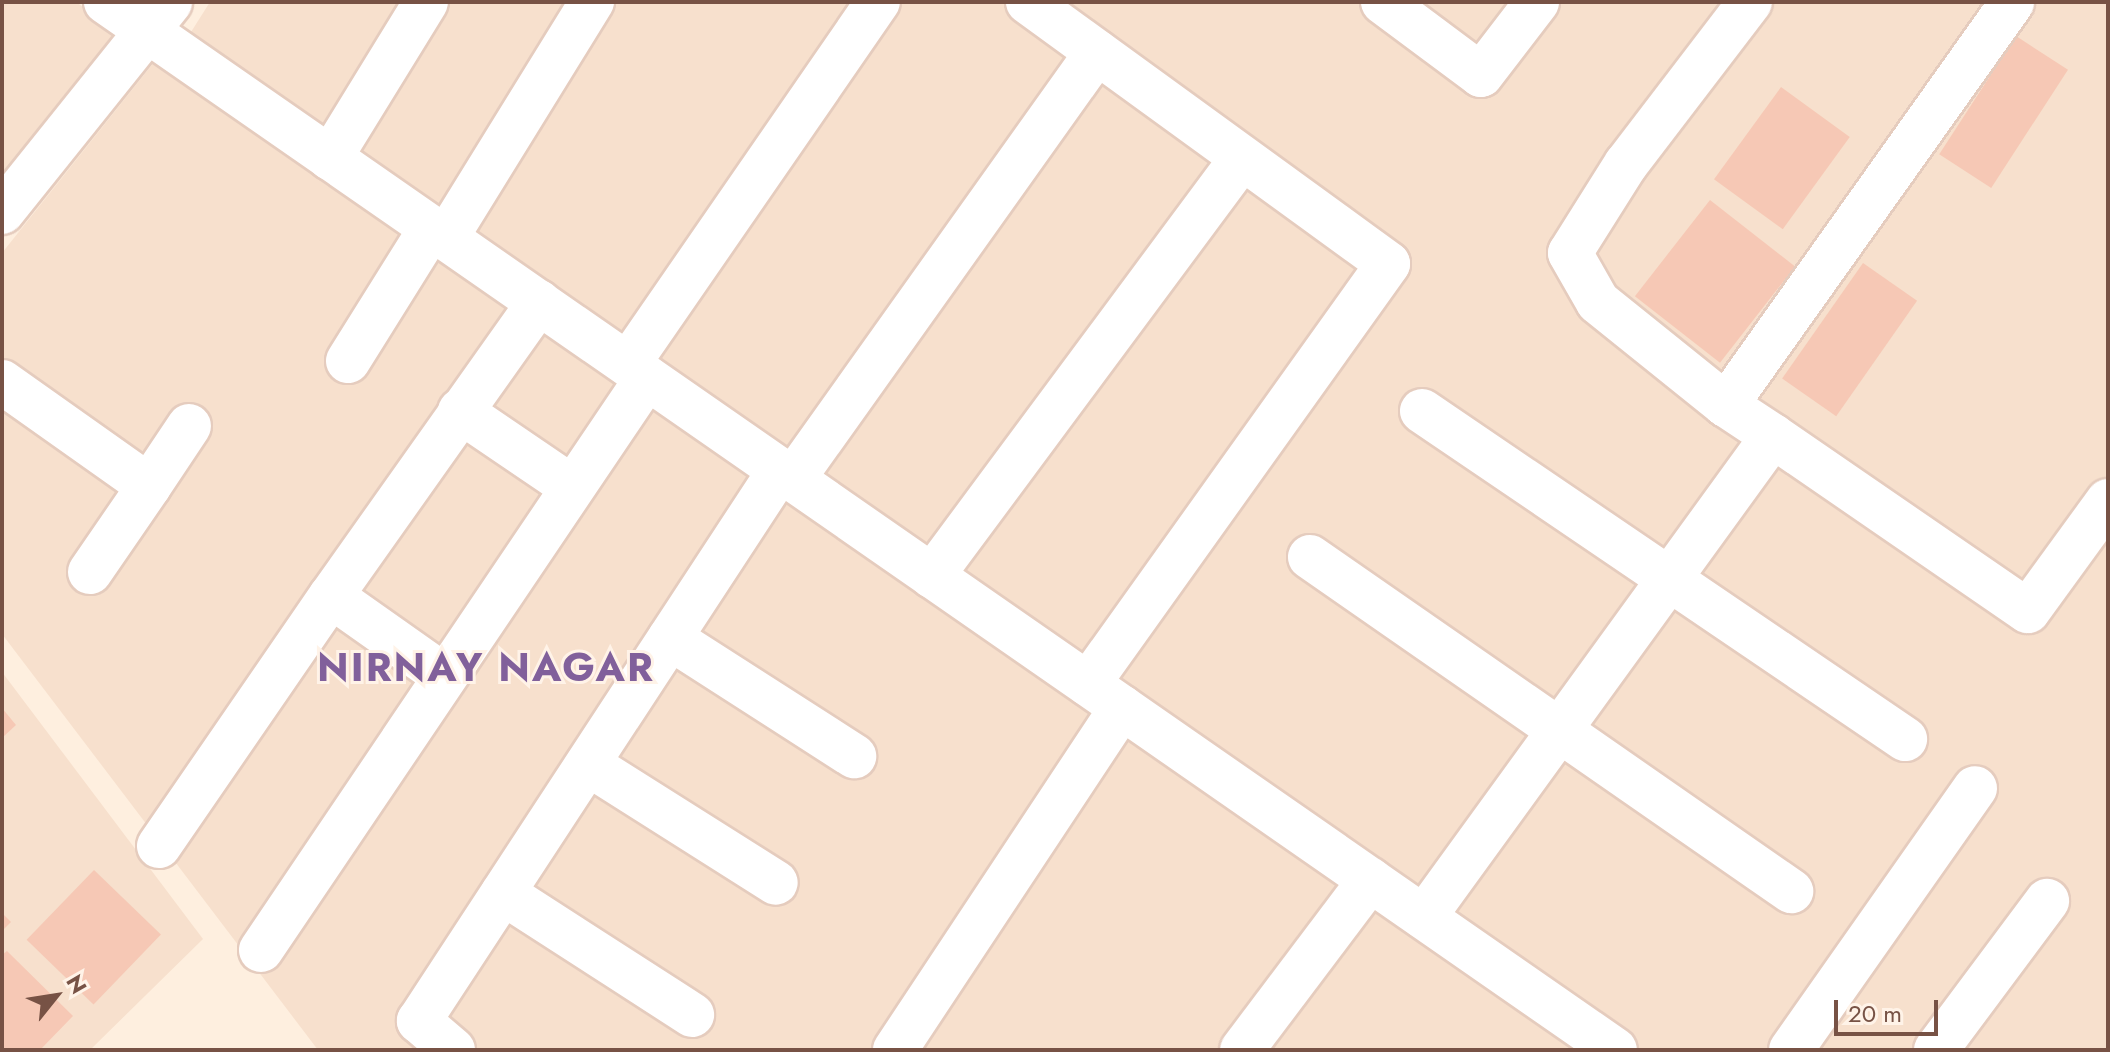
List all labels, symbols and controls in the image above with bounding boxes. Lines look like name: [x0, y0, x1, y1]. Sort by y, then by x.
district label: NIRNAY NAGAR: [317, 643, 655, 691]
north arrow: [16, 956, 96, 1036]
text: N: [59, 968, 95, 1000]
scale bar: [1838, 984, 1942, 1034]
text: 20 m: [1848, 996, 1902, 1031]

